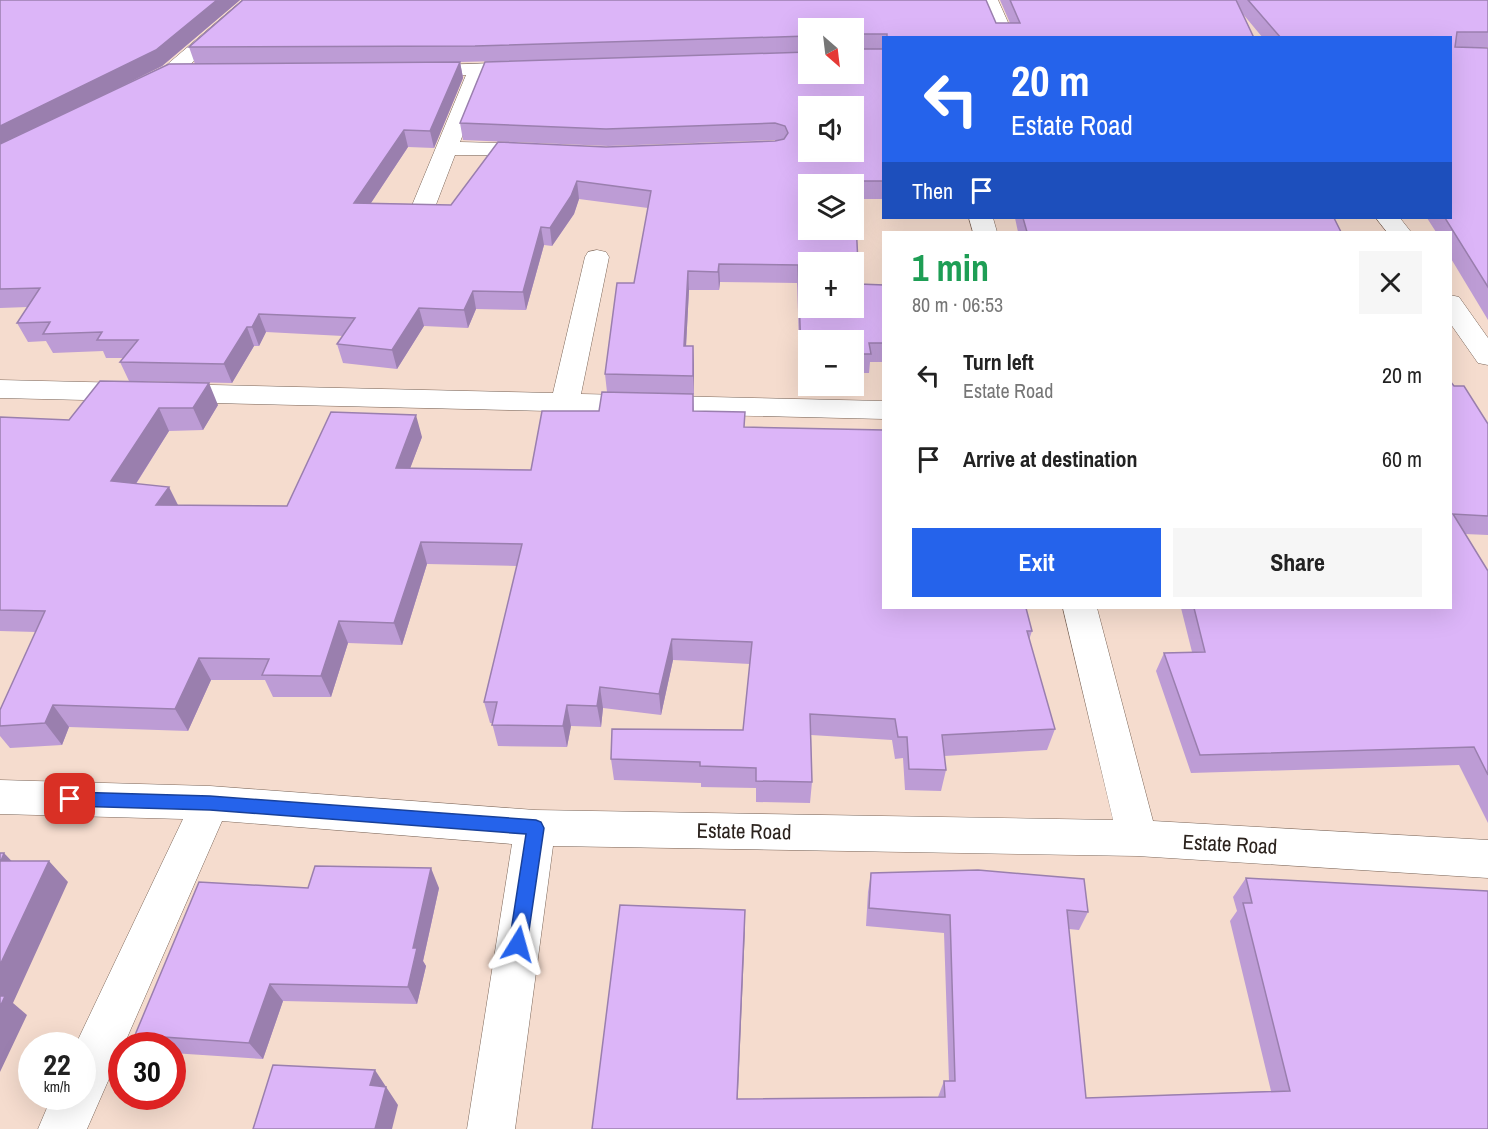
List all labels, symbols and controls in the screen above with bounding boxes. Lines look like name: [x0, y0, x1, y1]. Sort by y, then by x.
north arrow: [798, 18, 864, 84]
map controls: [798, 18, 864, 396]
text: 20 m: [1011, 53, 1090, 109]
icon: left: [912, 60, 990, 138]
button: sound: [798, 96, 864, 162]
text: Estate Road: [1011, 107, 1133, 143]
button: layers: [798, 174, 864, 240]
icon: arrive: [965, 174, 998, 207]
text: Then: [912, 176, 953, 206]
text: 1 min: [912, 244, 989, 292]
button: close: [1359, 251, 1422, 314]
button: +: [798, 252, 864, 318]
text: 80 m · 06:53: [912, 291, 1003, 318]
button: −: [798, 330, 864, 396]
text: Turn left: [963, 347, 1034, 377]
icon: left: [912, 359, 945, 392]
text: 20 m: [1382, 360, 1422, 390]
text: Estate Road: [963, 377, 1053, 404]
icon: arrive: [912, 443, 945, 476]
text: Arrive at destination: [963, 444, 1137, 474]
text: 60 m: [1382, 444, 1422, 474]
button: Exit: [912, 528, 1161, 597]
button: Share: [1173, 528, 1422, 597]
pin: [44, 773, 95, 824]
icon: arrive: [53, 782, 86, 815]
street label: Estate Road: [696, 816, 792, 846]
street label: Estate Road: [1182, 827, 1278, 861]
position arrow: [486, 912, 550, 976]
speed limit sign: 30: [108, 1032, 186, 1110]
text: 22: [43, 1044, 71, 1084]
text: km/h: [44, 1076, 70, 1097]

